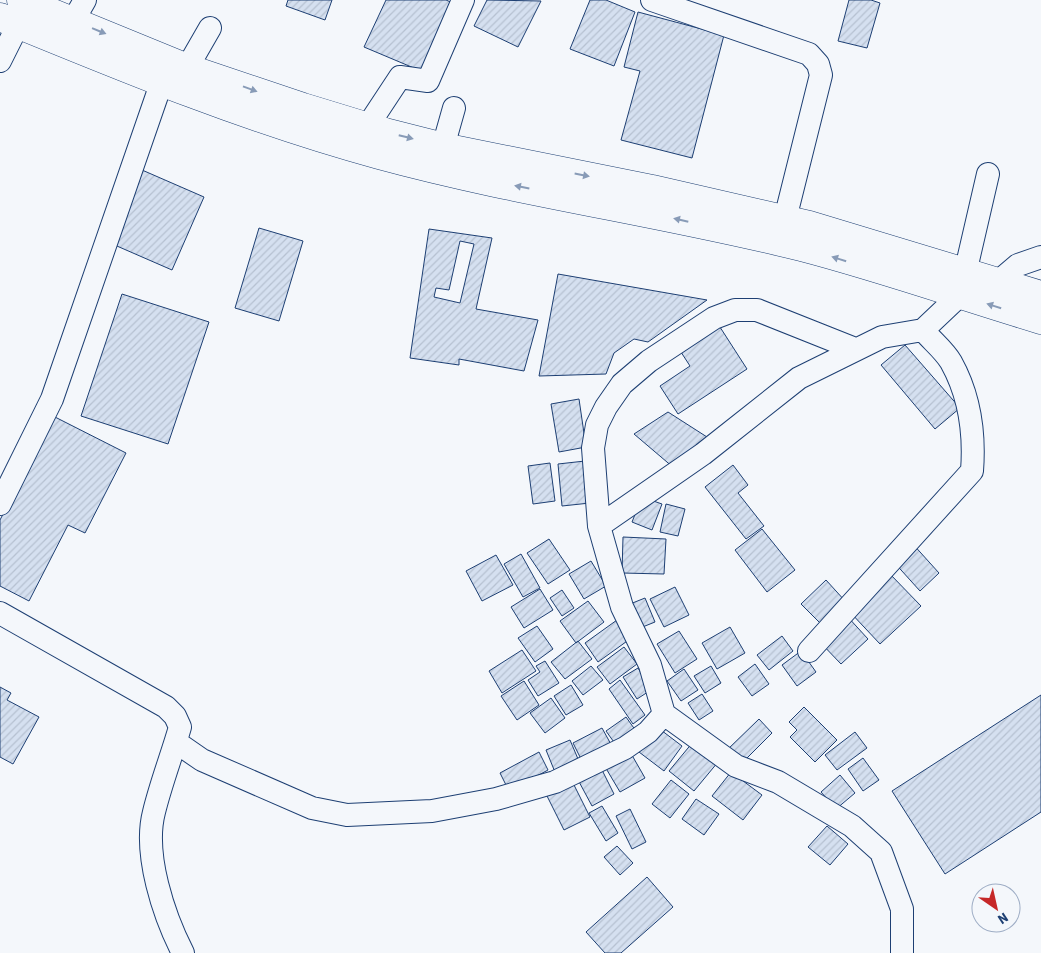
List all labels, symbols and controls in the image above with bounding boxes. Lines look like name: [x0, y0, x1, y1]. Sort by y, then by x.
one-way arrow: [92, 28, 106, 36]
one-way arrow: [243, 86, 258, 93]
one-way arrow: [398, 133, 413, 141]
one-way arrow: [574, 171, 590, 179]
one-way arrow: [514, 183, 530, 191]
one-way arrow: [674, 216, 689, 224]
one-way arrow: [831, 254, 846, 262]
one-way arrow: [987, 301, 1002, 309]
north arrow: [971, 883, 1021, 933]
text: N: [993, 907, 1012, 929]

